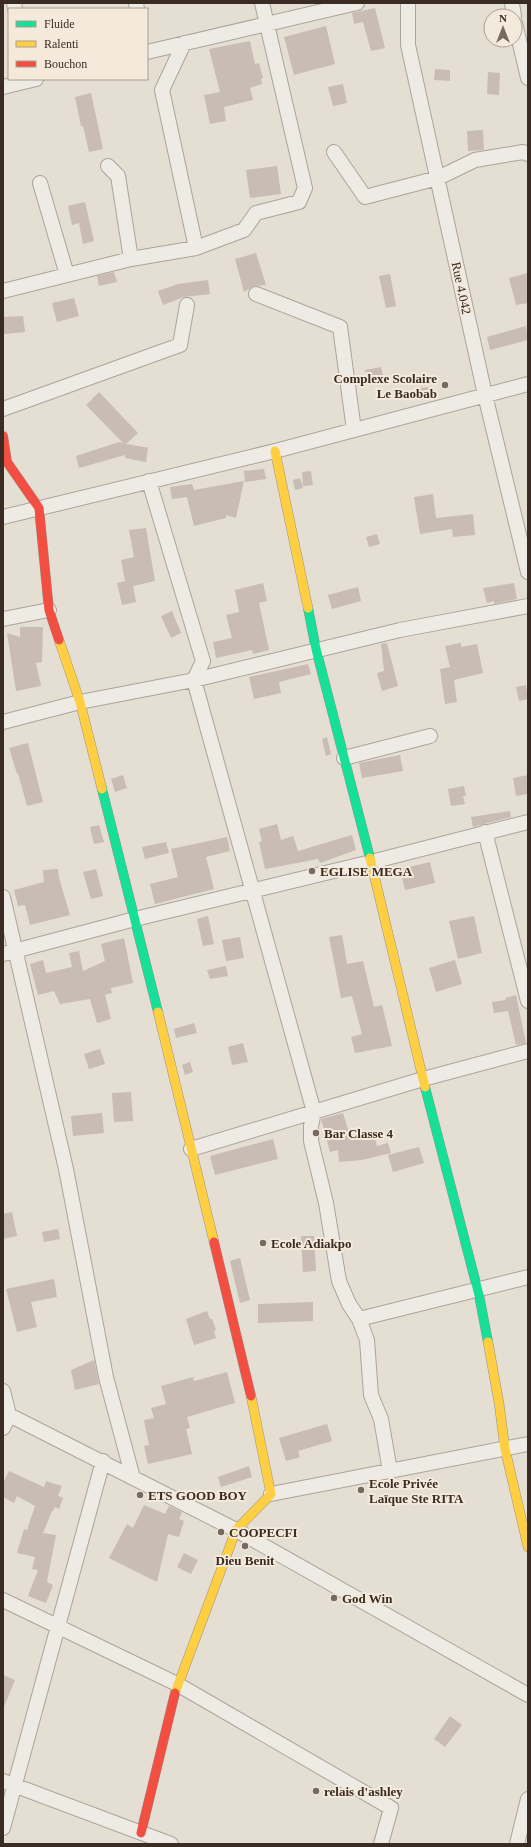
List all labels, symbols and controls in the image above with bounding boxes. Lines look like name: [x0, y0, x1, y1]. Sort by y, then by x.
legend: [8, 8, 148, 80]
north arrow: [483, 8, 523, 48]
text: N: [499, 12, 507, 24]
text: Fluide: [44, 17, 75, 31]
text: Ralenti: [44, 37, 79, 51]
text: Bouchon: [44, 57, 87, 71]
street label: Rue 4.042: [449, 260, 474, 316]
place label: Complexe Scolaire Le Baobab: [334, 371, 437, 401]
marker: Complexe Scolaire Le Baobab: [440, 380, 450, 390]
place label: EGLISE MEGA: [320, 864, 413, 879]
marker: EGLISE MEGA: [307, 866, 317, 876]
place label: Bar Classe 4: [324, 1126, 394, 1141]
marker: Bar Classe 4: [311, 1128, 321, 1138]
place label: Ecole Adiakpo: [271, 1236, 352, 1251]
marker: Ecole Adiakpo: [258, 1238, 268, 1248]
place label: Ecole Privée Laïque Ste RITA: [369, 1476, 464, 1506]
marker: Ecole Privée Laïque Ste RITA: [356, 1485, 366, 1495]
place label: ETS GOOD BOY: [148, 1488, 248, 1503]
marker: ETS GOOD BOY: [135, 1490, 145, 1500]
place label: COOPECFI: [229, 1525, 298, 1540]
marker: COOPECFI: [216, 1527, 226, 1537]
marker: Dieu Benit: [240, 1541, 250, 1551]
place label: Dieu Benit: [216, 1553, 275, 1568]
place label: God Win: [342, 1591, 393, 1606]
marker: God Win: [329, 1593, 339, 1603]
place label: relais d'ashley: [324, 1784, 403, 1799]
marker: relais d'ashley: [311, 1786, 321, 1796]

